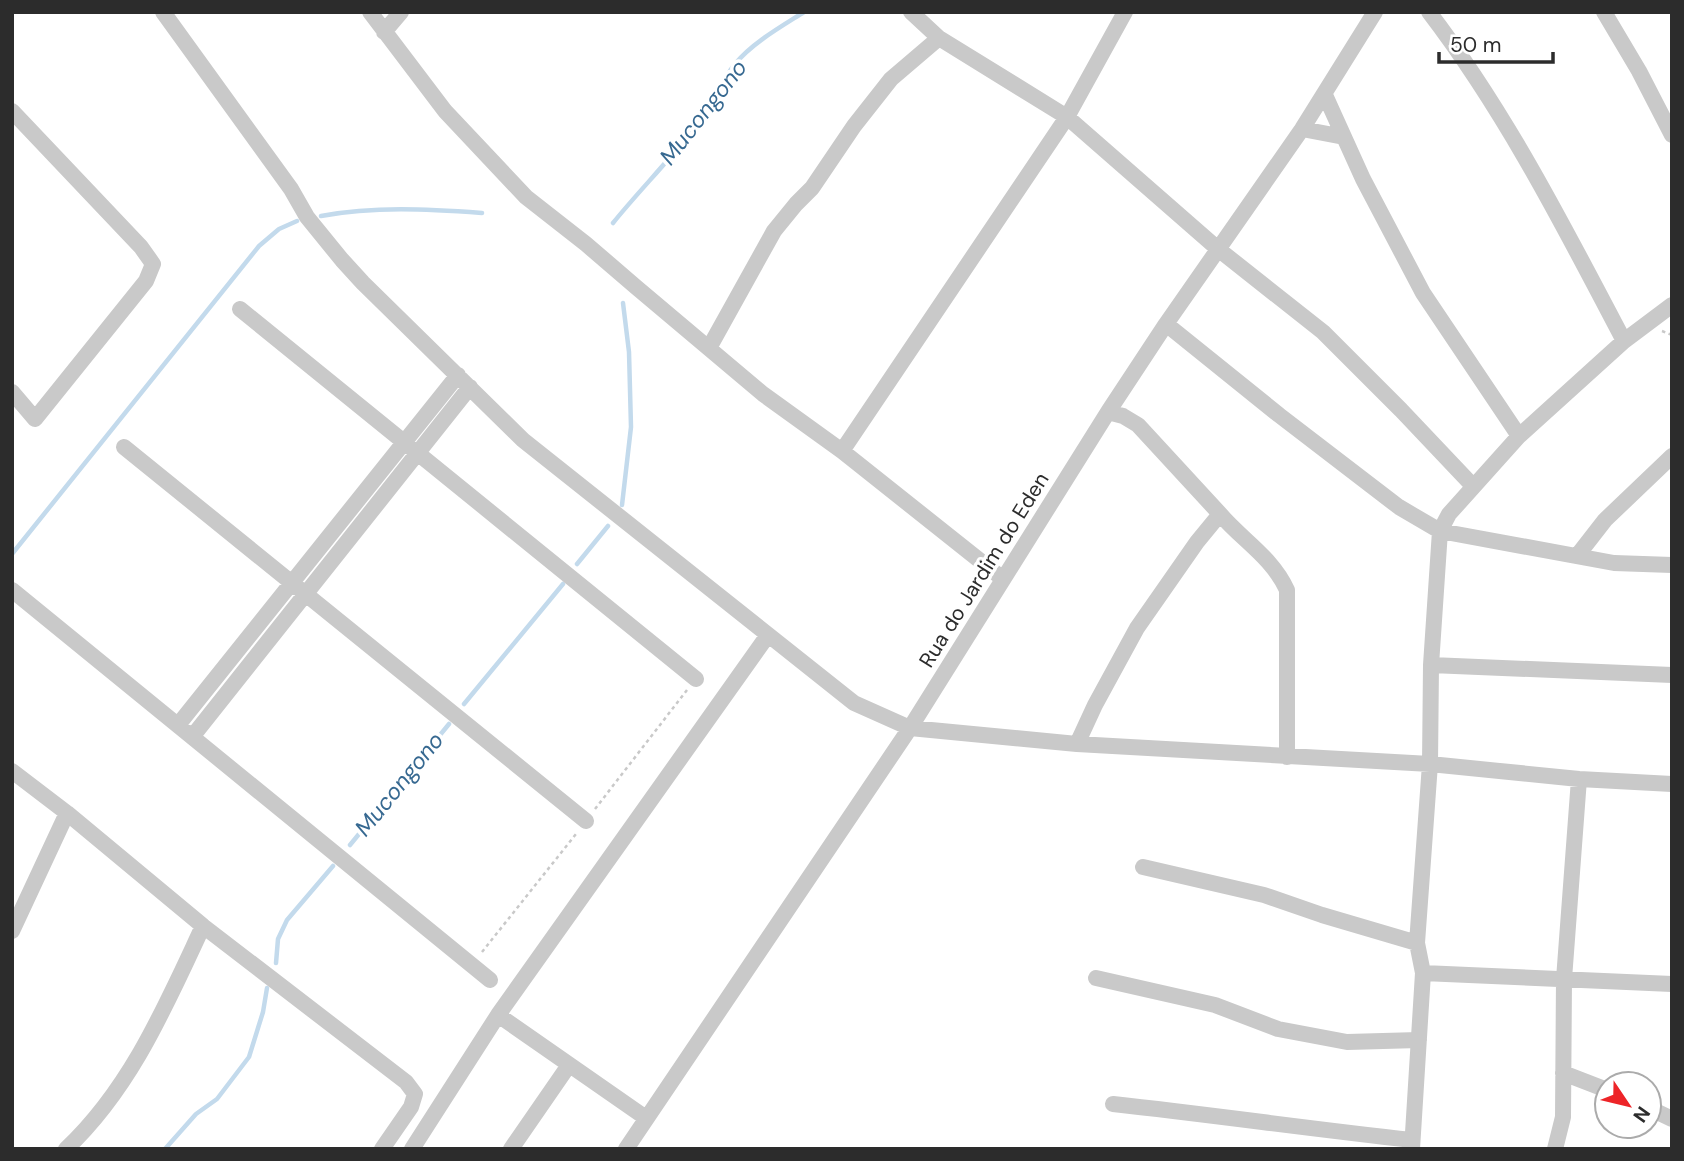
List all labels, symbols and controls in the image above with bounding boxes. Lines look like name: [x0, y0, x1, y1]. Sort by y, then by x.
scale bar: [1439, 21, 1553, 65]
text: 50 m: [1450, 31, 1501, 59]
water label: Mucongono: [653, 53, 753, 171]
street label: Rua do Jardim do Eden: [913, 467, 1055, 673]
water label: Mucongono: [348, 726, 450, 842]
north arrow: [1593, 1070, 1663, 1140]
text: N: [1627, 1102, 1656, 1127]

